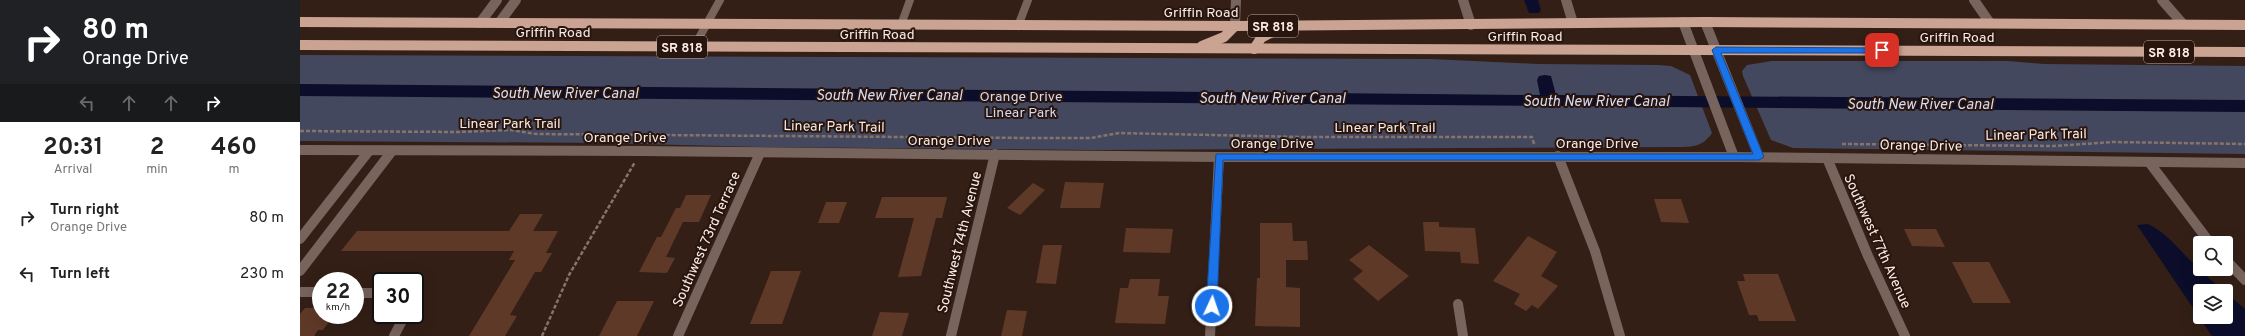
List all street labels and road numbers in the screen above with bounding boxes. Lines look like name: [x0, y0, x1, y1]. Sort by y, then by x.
street label: Griffin Road: [1163, 5, 1239, 22]
road number: SR 818: [1248, 15, 1298, 37]
street label: Griffin Road: [515, 25, 591, 42]
street label: Griffin Road: [839, 27, 915, 44]
street label: Griffin Road: [1487, 29, 1563, 46]
street label: Griffin Road: [1919, 30, 1995, 47]
road number: SR 818: [657, 36, 707, 58]
road number: SR 818: [2144, 41, 2194, 63]
street label: Linear Park Trail: [459, 116, 561, 133]
street label: Linear Park Trail: [783, 118, 885, 137]
street label: Linear Park Trail: [1334, 120, 1436, 137]
street label: Linear Park Trail: [1985, 126, 2087, 145]
street label: Orange Drive: [584, 130, 666, 147]
street label: Orange Drive: [908, 133, 990, 150]
street label: Orange Drive: [1231, 136, 1313, 153]
street label: Orange Drive: [1556, 136, 1638, 153]
street label: Orange Drive: [1879, 137, 1963, 156]
street label: Southwest 73rd Terrace: [670, 169, 745, 310]
street label: Southwest 74th Avenue: [935, 170, 986, 315]
street label: Southwest 77th Avenue: [1839, 172, 1914, 311]

